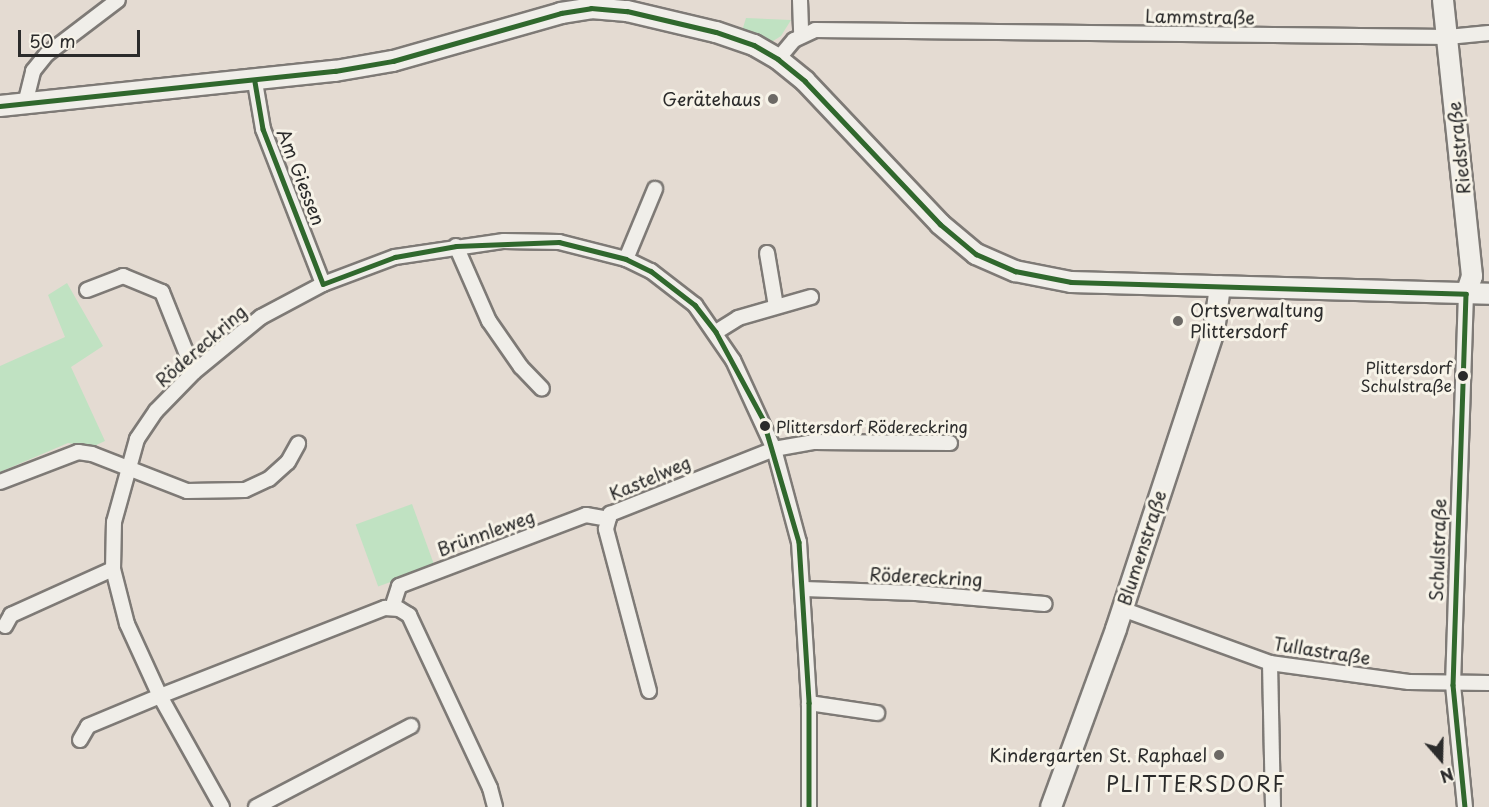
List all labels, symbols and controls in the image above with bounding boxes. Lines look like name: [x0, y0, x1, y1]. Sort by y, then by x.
street label: Lammstraße: [1145, 5, 1255, 29]
scale bar: [21, 18, 142, 56]
text: 50 m: [29, 27, 76, 54]
place label: Gerätehaus: [662, 88, 761, 110]
marker: Gerätehaus: [766, 92, 780, 106]
street label: Riedstraße: [1443, 100, 1475, 196]
street label: Am Giessen: [272, 125, 330, 229]
place label: Ortsverwaltung Plittersdorf: [1190, 300, 1324, 342]
street label: Rödereckring: [151, 301, 251, 391]
marker: Ortsverwaltung Plittersdorf: [1171, 314, 1185, 328]
place label: Plittersdorf Schulstraße: [1360, 357, 1452, 395]
marker: Plittersdorf Schulstraße: [1457, 370, 1469, 382]
place label: Plittersdorf Rödereckring: [776, 416, 968, 436]
marker: Plittersdorf Rödereckring: [759, 420, 771, 432]
street label: Kastelweg: [606, 451, 694, 505]
street label: Blumenstraße: [1113, 488, 1171, 608]
street label: Schulstraße: [1425, 498, 1451, 602]
street label: Brünnleweg: [434, 505, 538, 561]
street label: Rödereckring: [869, 563, 983, 591]
street label: Tullastraße: [1272, 633, 1372, 669]
north arrow: [1411, 729, 1471, 789]
place label: Kindergarten St. Raphael: [988, 744, 1207, 766]
marker: Kindergarten St. Raphael: [1212, 748, 1226, 762]
text: N: [1437, 762, 1457, 789]
district label: PLITTERSDORF: [1107, 770, 1285, 796]

